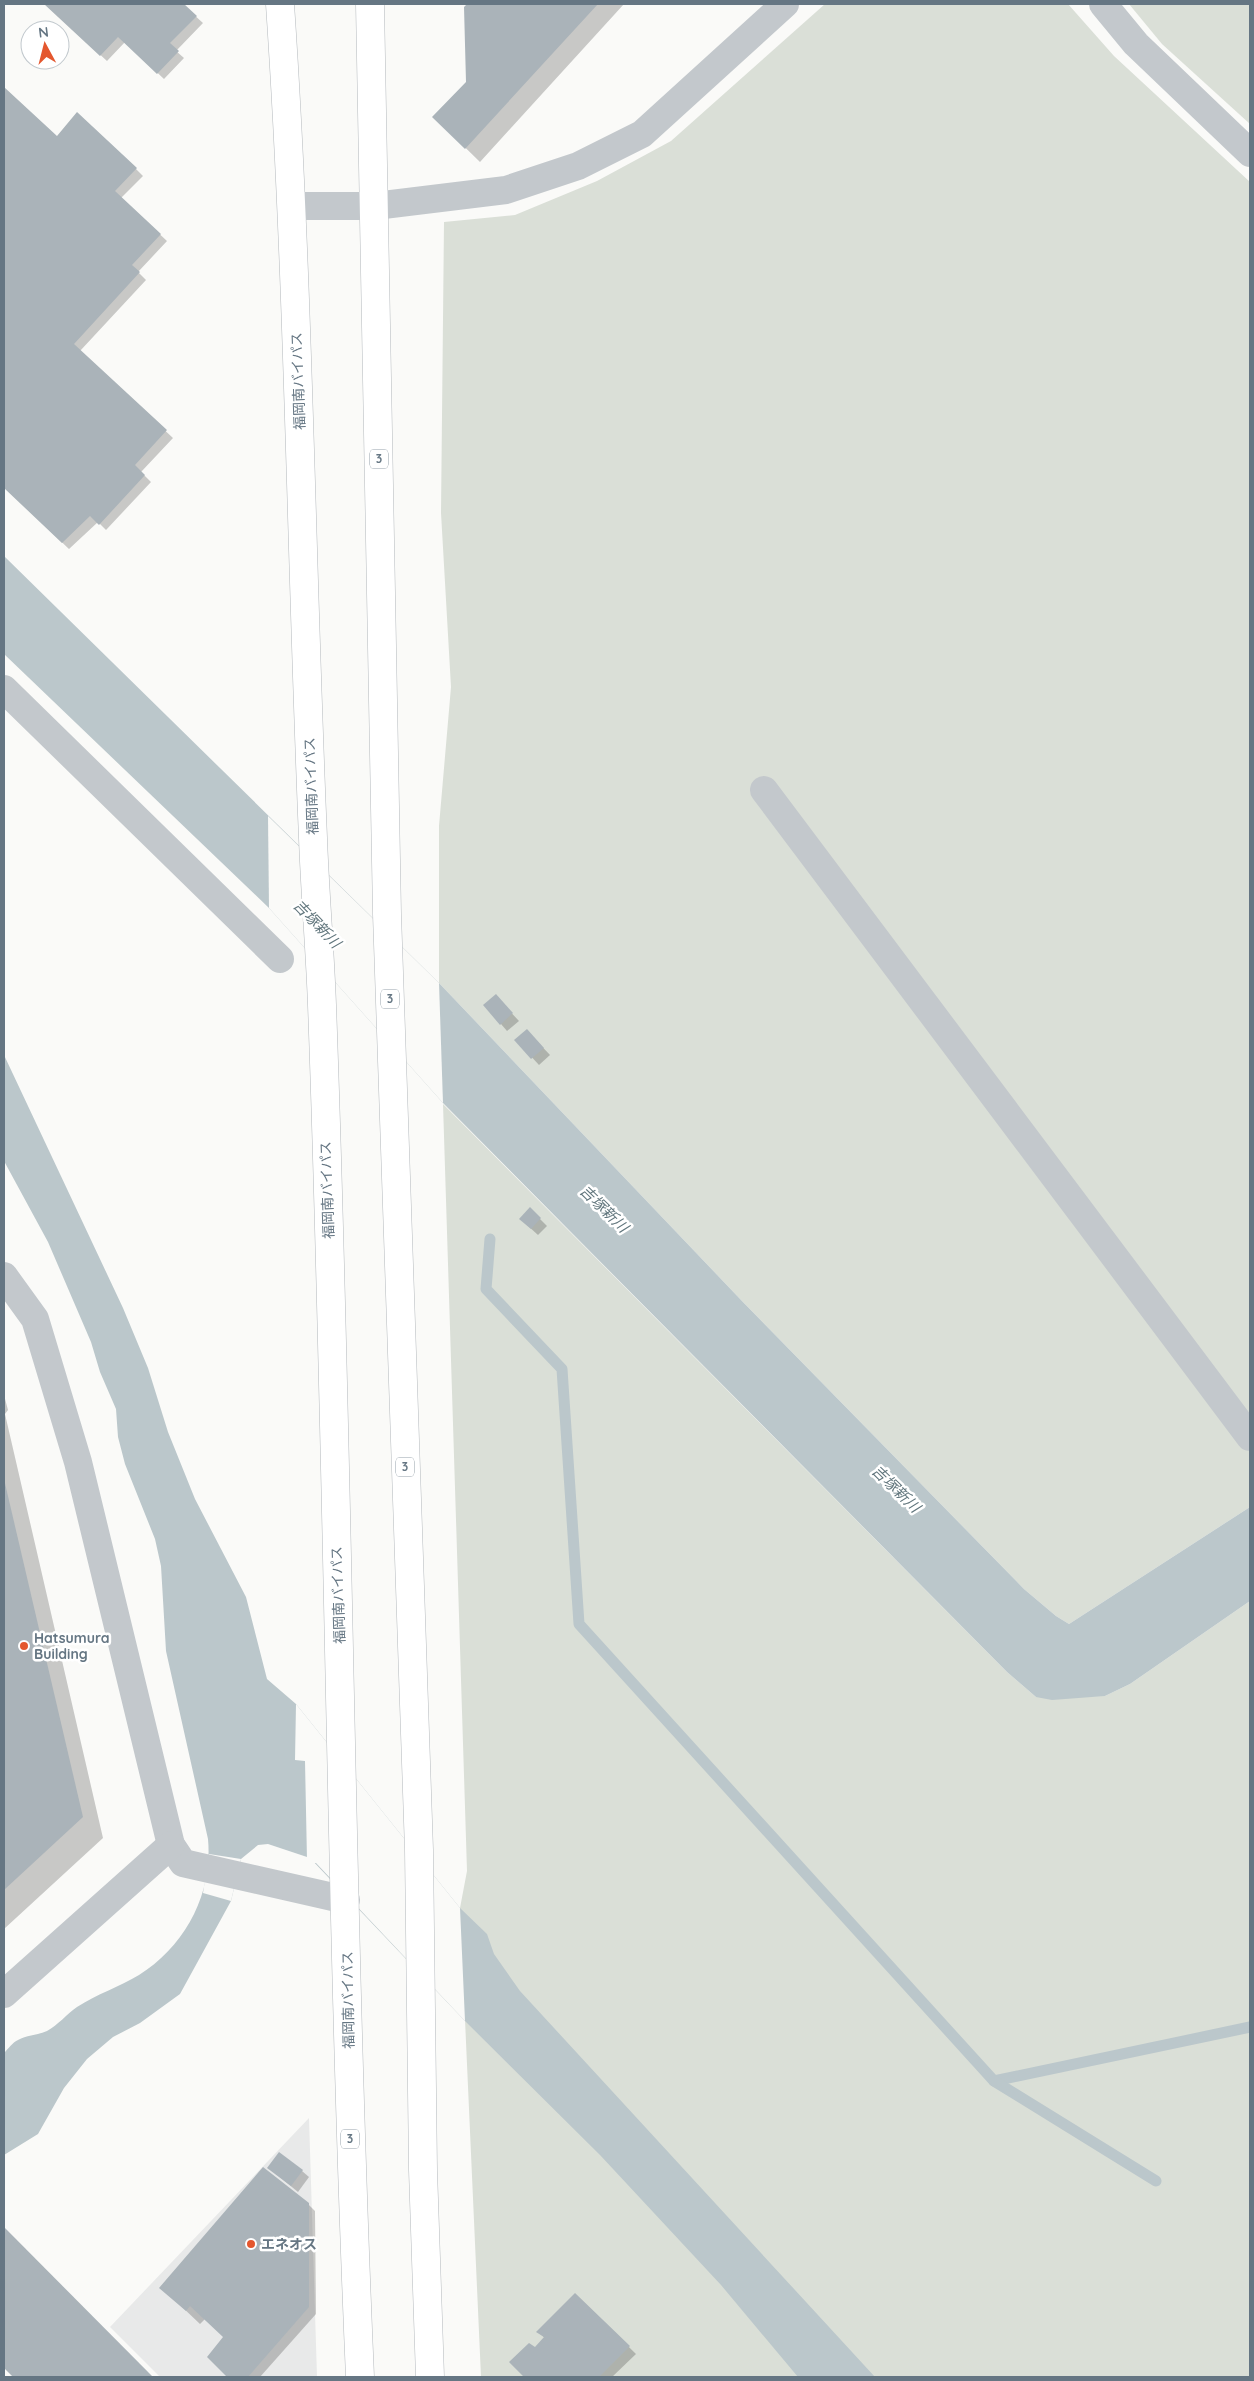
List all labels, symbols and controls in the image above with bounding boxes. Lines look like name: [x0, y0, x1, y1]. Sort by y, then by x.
north arrow: [20, 20, 70, 70]
text: N: [37, 23, 50, 42]
street label: 福岡南バイパス: [287, 332, 309, 430]
road number: 3: [370, 449, 388, 468]
street label: 福岡南バイパス: [300, 737, 322, 835]
water label: 吉塚新川: [290, 895, 346, 953]
road number: 3: [381, 990, 399, 1009]
street label: 福岡南バイパス: [316, 1141, 338, 1239]
water label: 吉塚新川: [576, 1181, 634, 1238]
road number: 3: [396, 1458, 414, 1476]
water label: 吉塚新川: [868, 1461, 926, 1518]
street label: 福岡南バイパス: [327, 1546, 349, 1644]
place label: Hatsumura Building: [34, 1629, 110, 1663]
marker: Hatsumura Building: [18, 1640, 30, 1652]
street label: 福岡南バイパス: [338, 1951, 358, 2049]
road number: 3: [341, 2130, 359, 2148]
place label: エネオス: [261, 2235, 317, 2253]
marker: エネオス: [245, 2238, 257, 2250]

